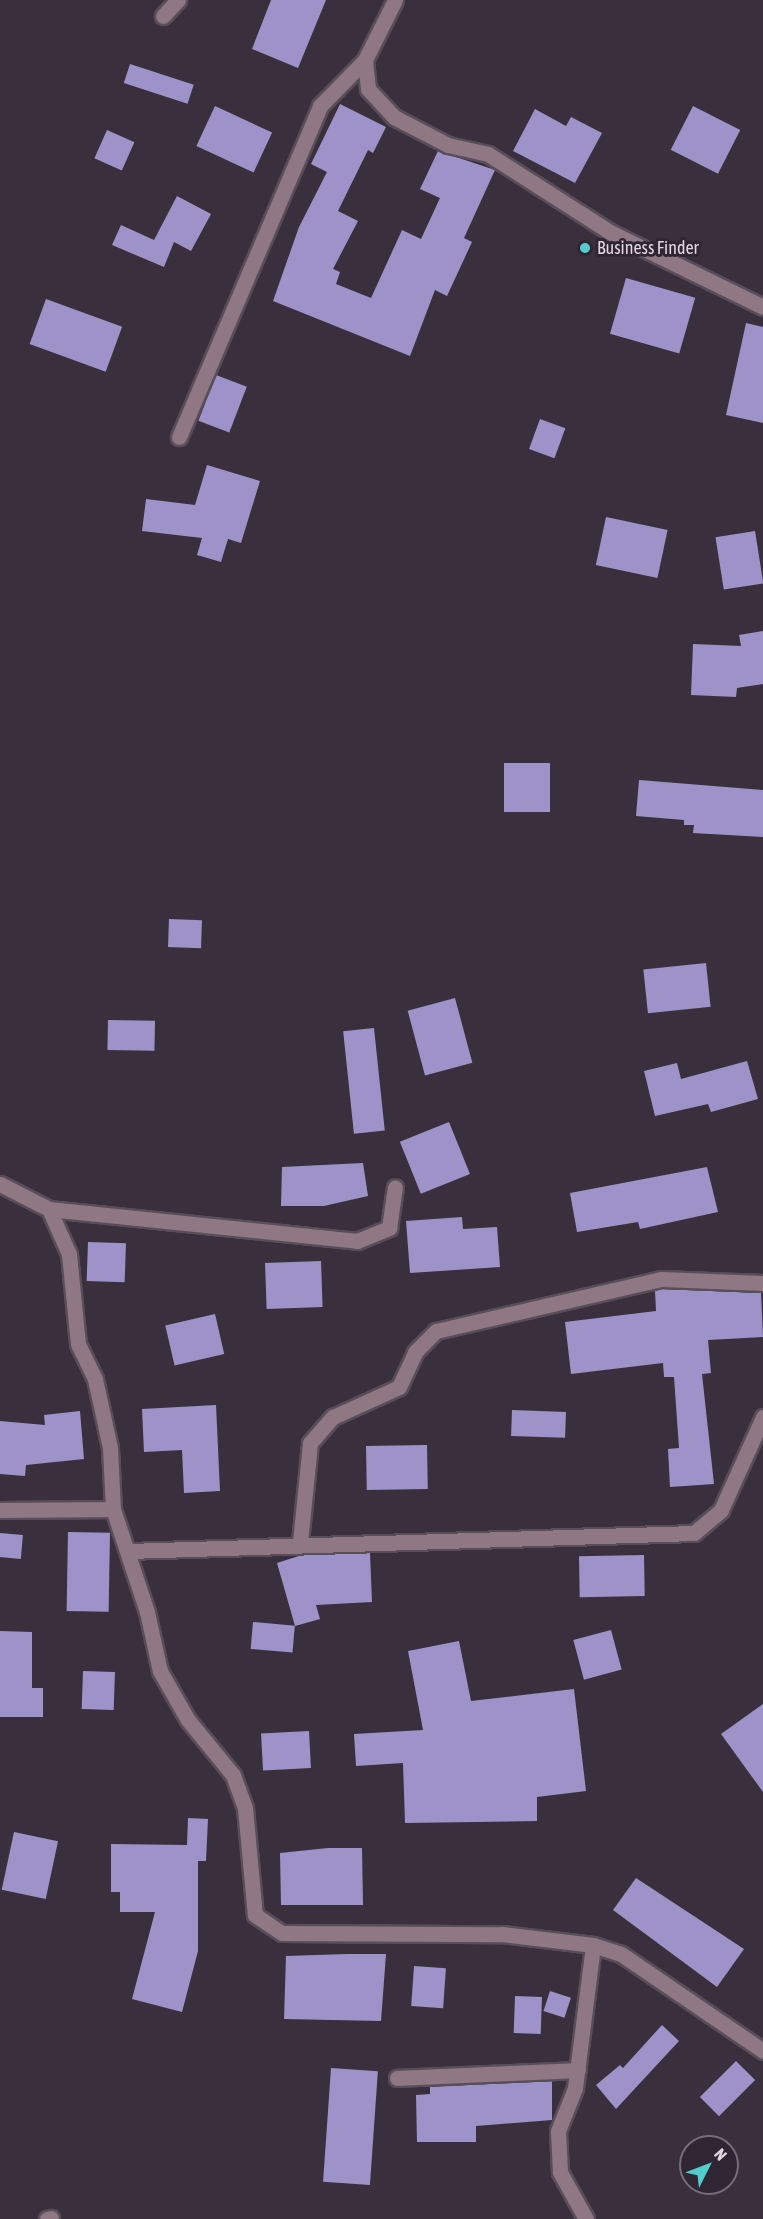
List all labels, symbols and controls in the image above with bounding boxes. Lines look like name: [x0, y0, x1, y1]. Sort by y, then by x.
place label: Business Finder: [597, 237, 699, 259]
marker: Business Finder: [578, 241, 592, 255]
north arrow: [679, 2135, 739, 2195]
text: N: [711, 2145, 731, 2164]

